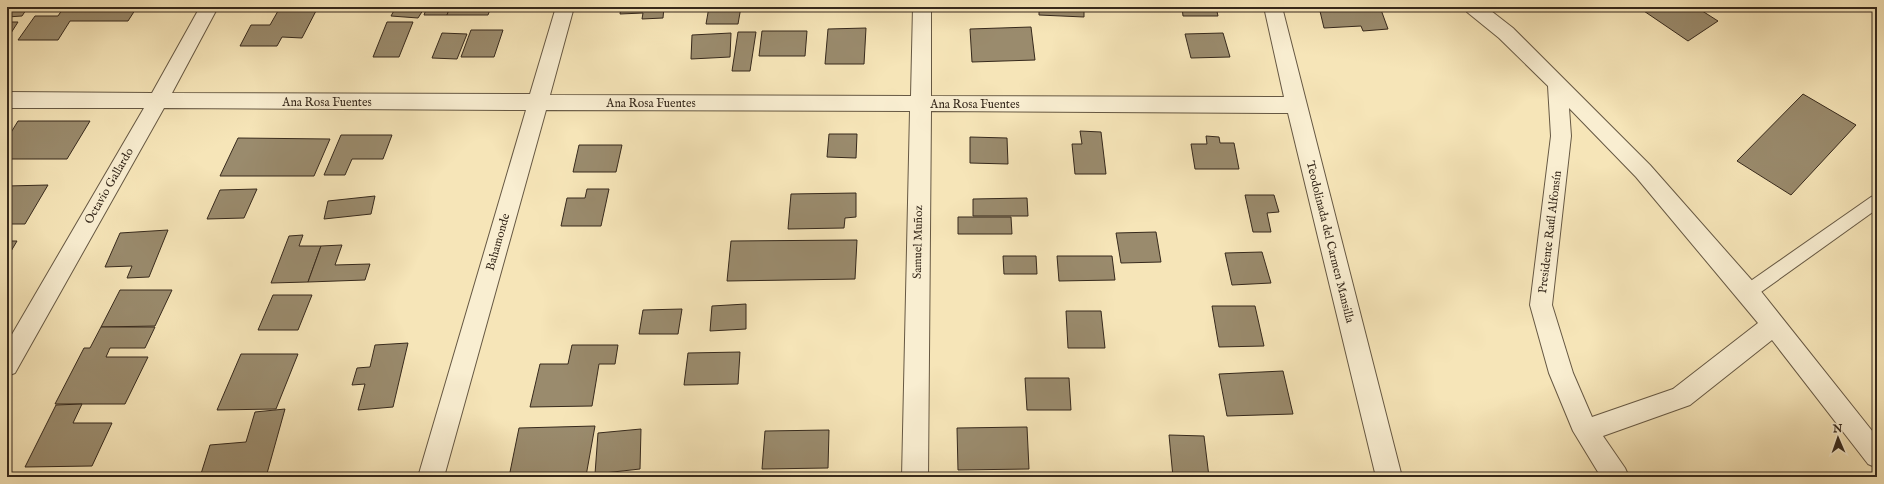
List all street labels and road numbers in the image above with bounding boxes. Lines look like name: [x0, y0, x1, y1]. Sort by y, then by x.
street label: Ana Rosa Fuentes: [281, 95, 372, 110]
street label: Ana Rosa Fuentes: [605, 96, 696, 111]
street label: Ana Rosa Fuentes: [929, 97, 1020, 112]
street label: Octavio Gallardo: [81, 145, 137, 227]
street label: Teodolinada del Carmen Mansilla: [1303, 159, 1358, 325]
street label: Presidente Raúl Alfonsín: [1535, 169, 1565, 294]
street label: Samuel Muñoz: [910, 204, 926, 279]
street label: Bahamonde: [483, 211, 513, 272]

